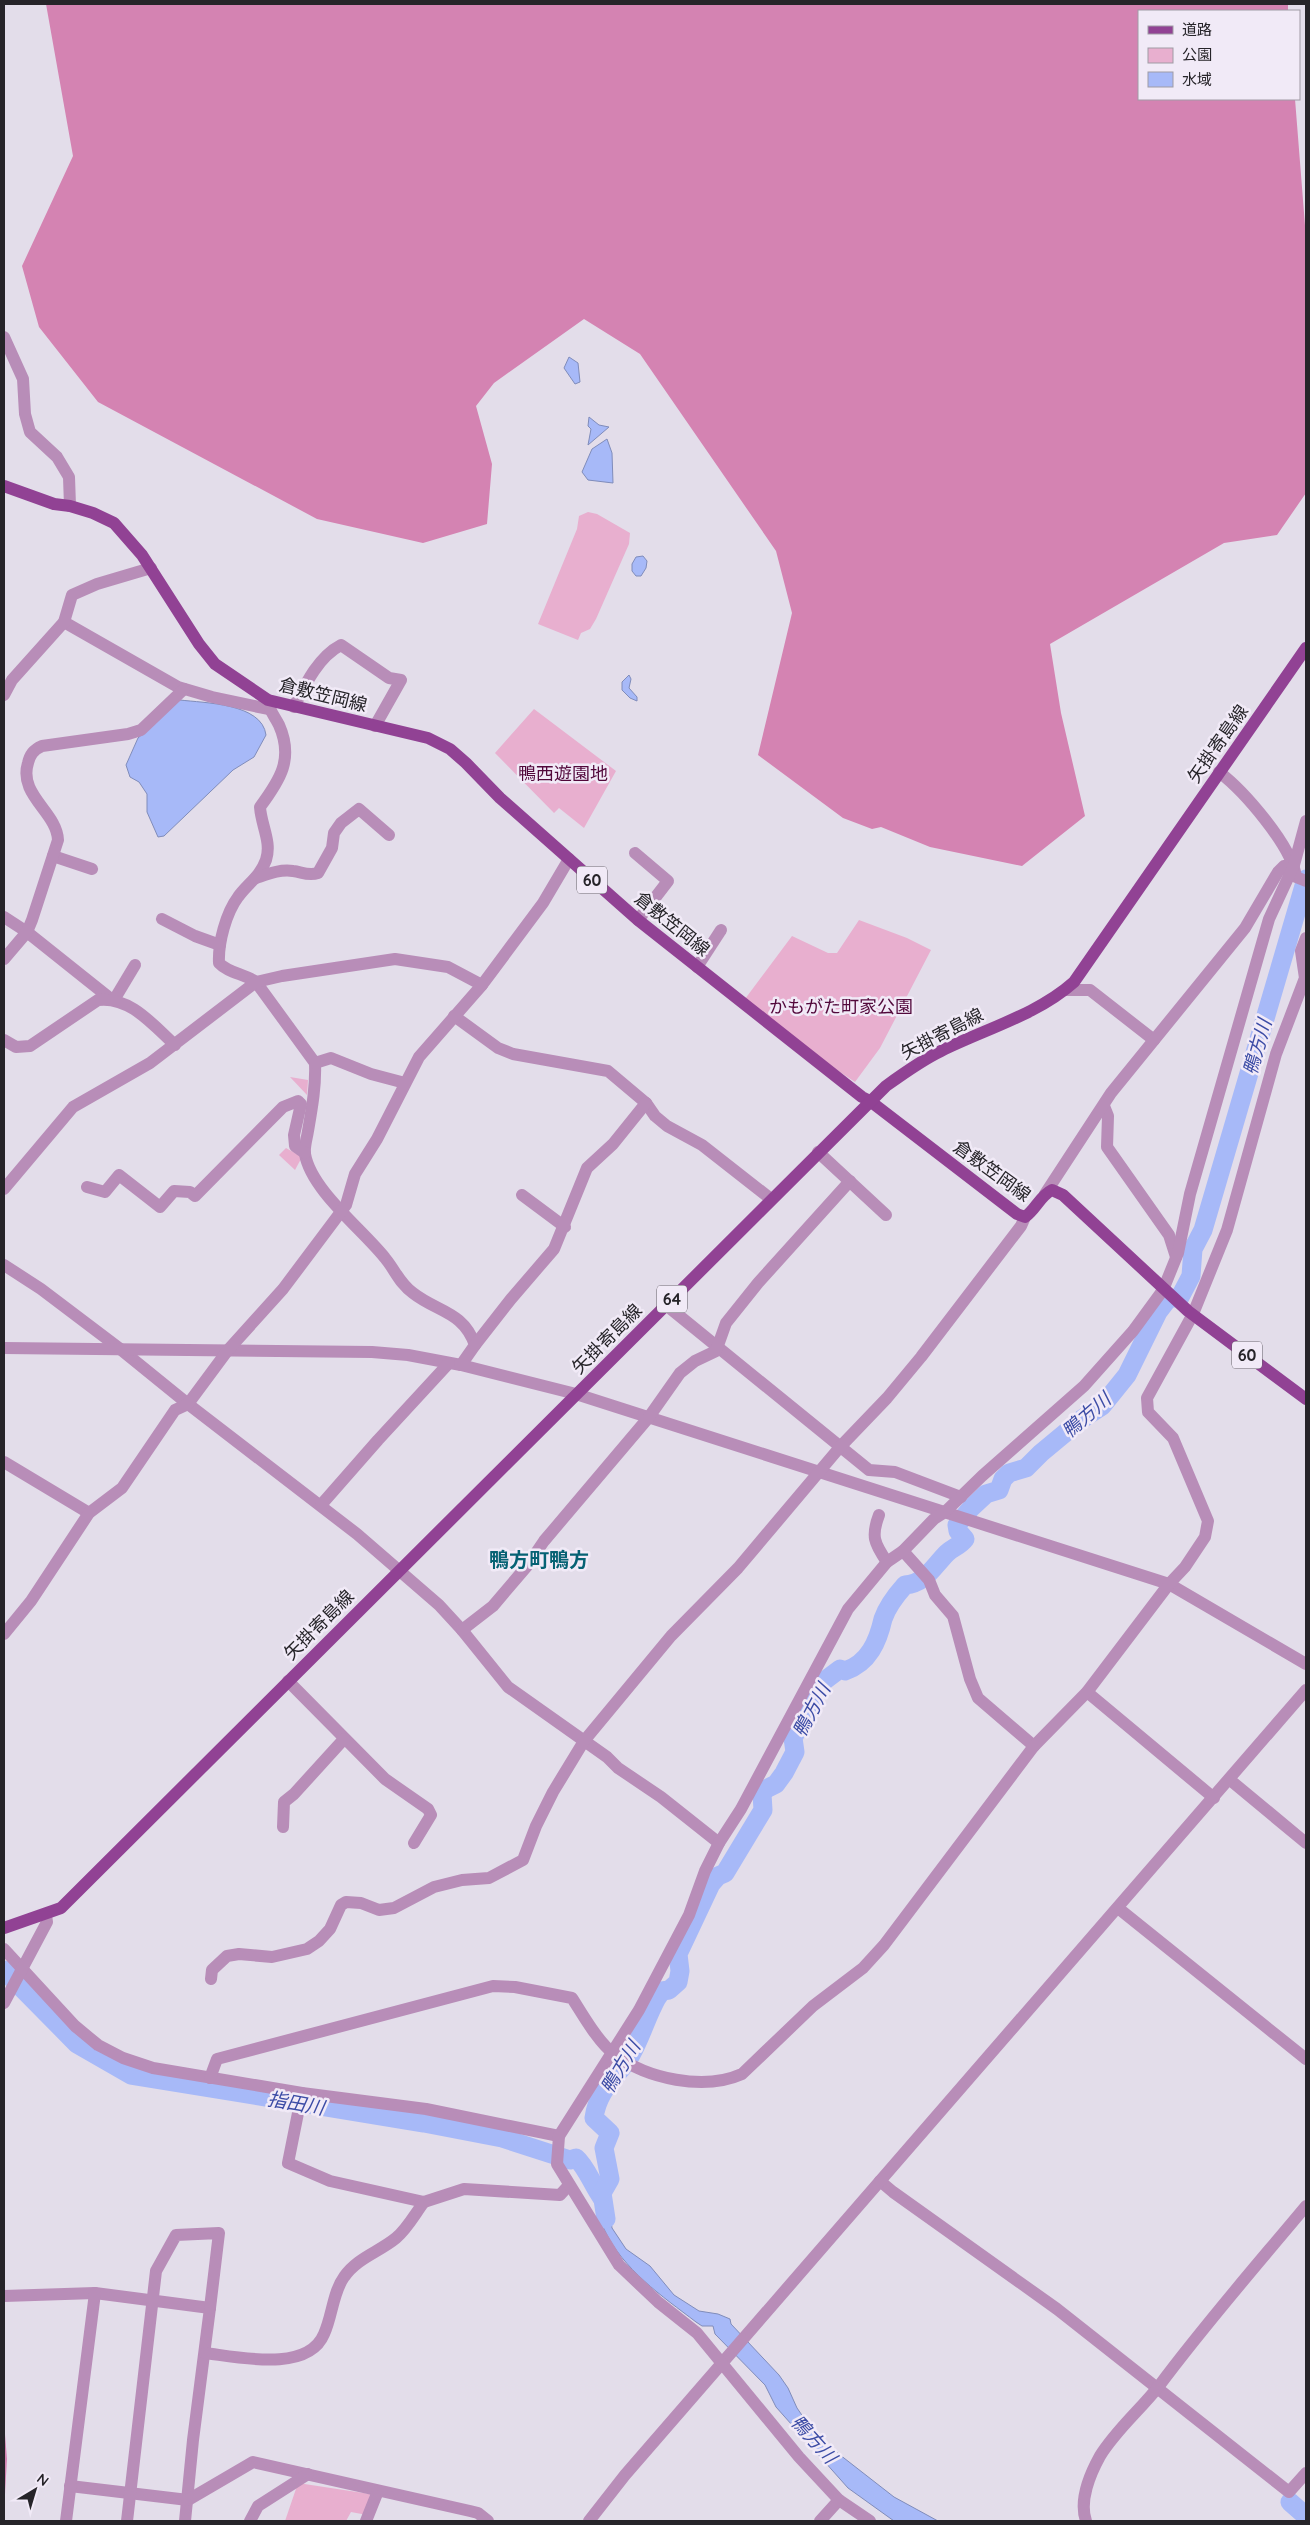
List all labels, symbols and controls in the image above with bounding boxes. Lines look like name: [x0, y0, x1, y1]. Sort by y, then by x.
legend: [1138, 10, 1300, 100]
text: 道路: [1182, 20, 1212, 39]
text: 公園: [1182, 45, 1212, 64]
text: 水域: [1182, 70, 1212, 89]
street label: 倉敷笠岡線: [277, 672, 370, 717]
street label: 矢掛寄島線: [1182, 700, 1253, 787]
park label: 鴨西遊園地: [518, 762, 608, 785]
road number: 60: [577, 866, 607, 894]
street label: 倉敷笠岡線: [630, 886, 715, 961]
park label: かもがた町家公園: [769, 995, 913, 1018]
street label: 矢掛寄島線: [896, 1003, 987, 1064]
water label: 鴨方川: [1238, 1014, 1277, 1078]
street label: 倉敷笠岡線: [949, 1135, 1035, 1206]
road number: 64: [657, 1286, 687, 1312]
street label: 矢掛寄島線: [567, 1299, 647, 1379]
road number: 60: [1232, 1342, 1262, 1368]
water label: 鴨方川: [1057, 1386, 1117, 1443]
district label: 鴨方町鴨方: [489, 1547, 589, 1572]
street label: 矢掛寄島線: [279, 1585, 359, 1665]
water label: 鴨方川: [787, 1677, 836, 1741]
water label: 鴨方川: [595, 2035, 646, 2098]
water label: 指田川: [266, 2086, 328, 2120]
water label: 鴨方川: [786, 2410, 843, 2470]
north arrow: [10, 2465, 60, 2515]
text: N: [33, 2469, 53, 2490]

